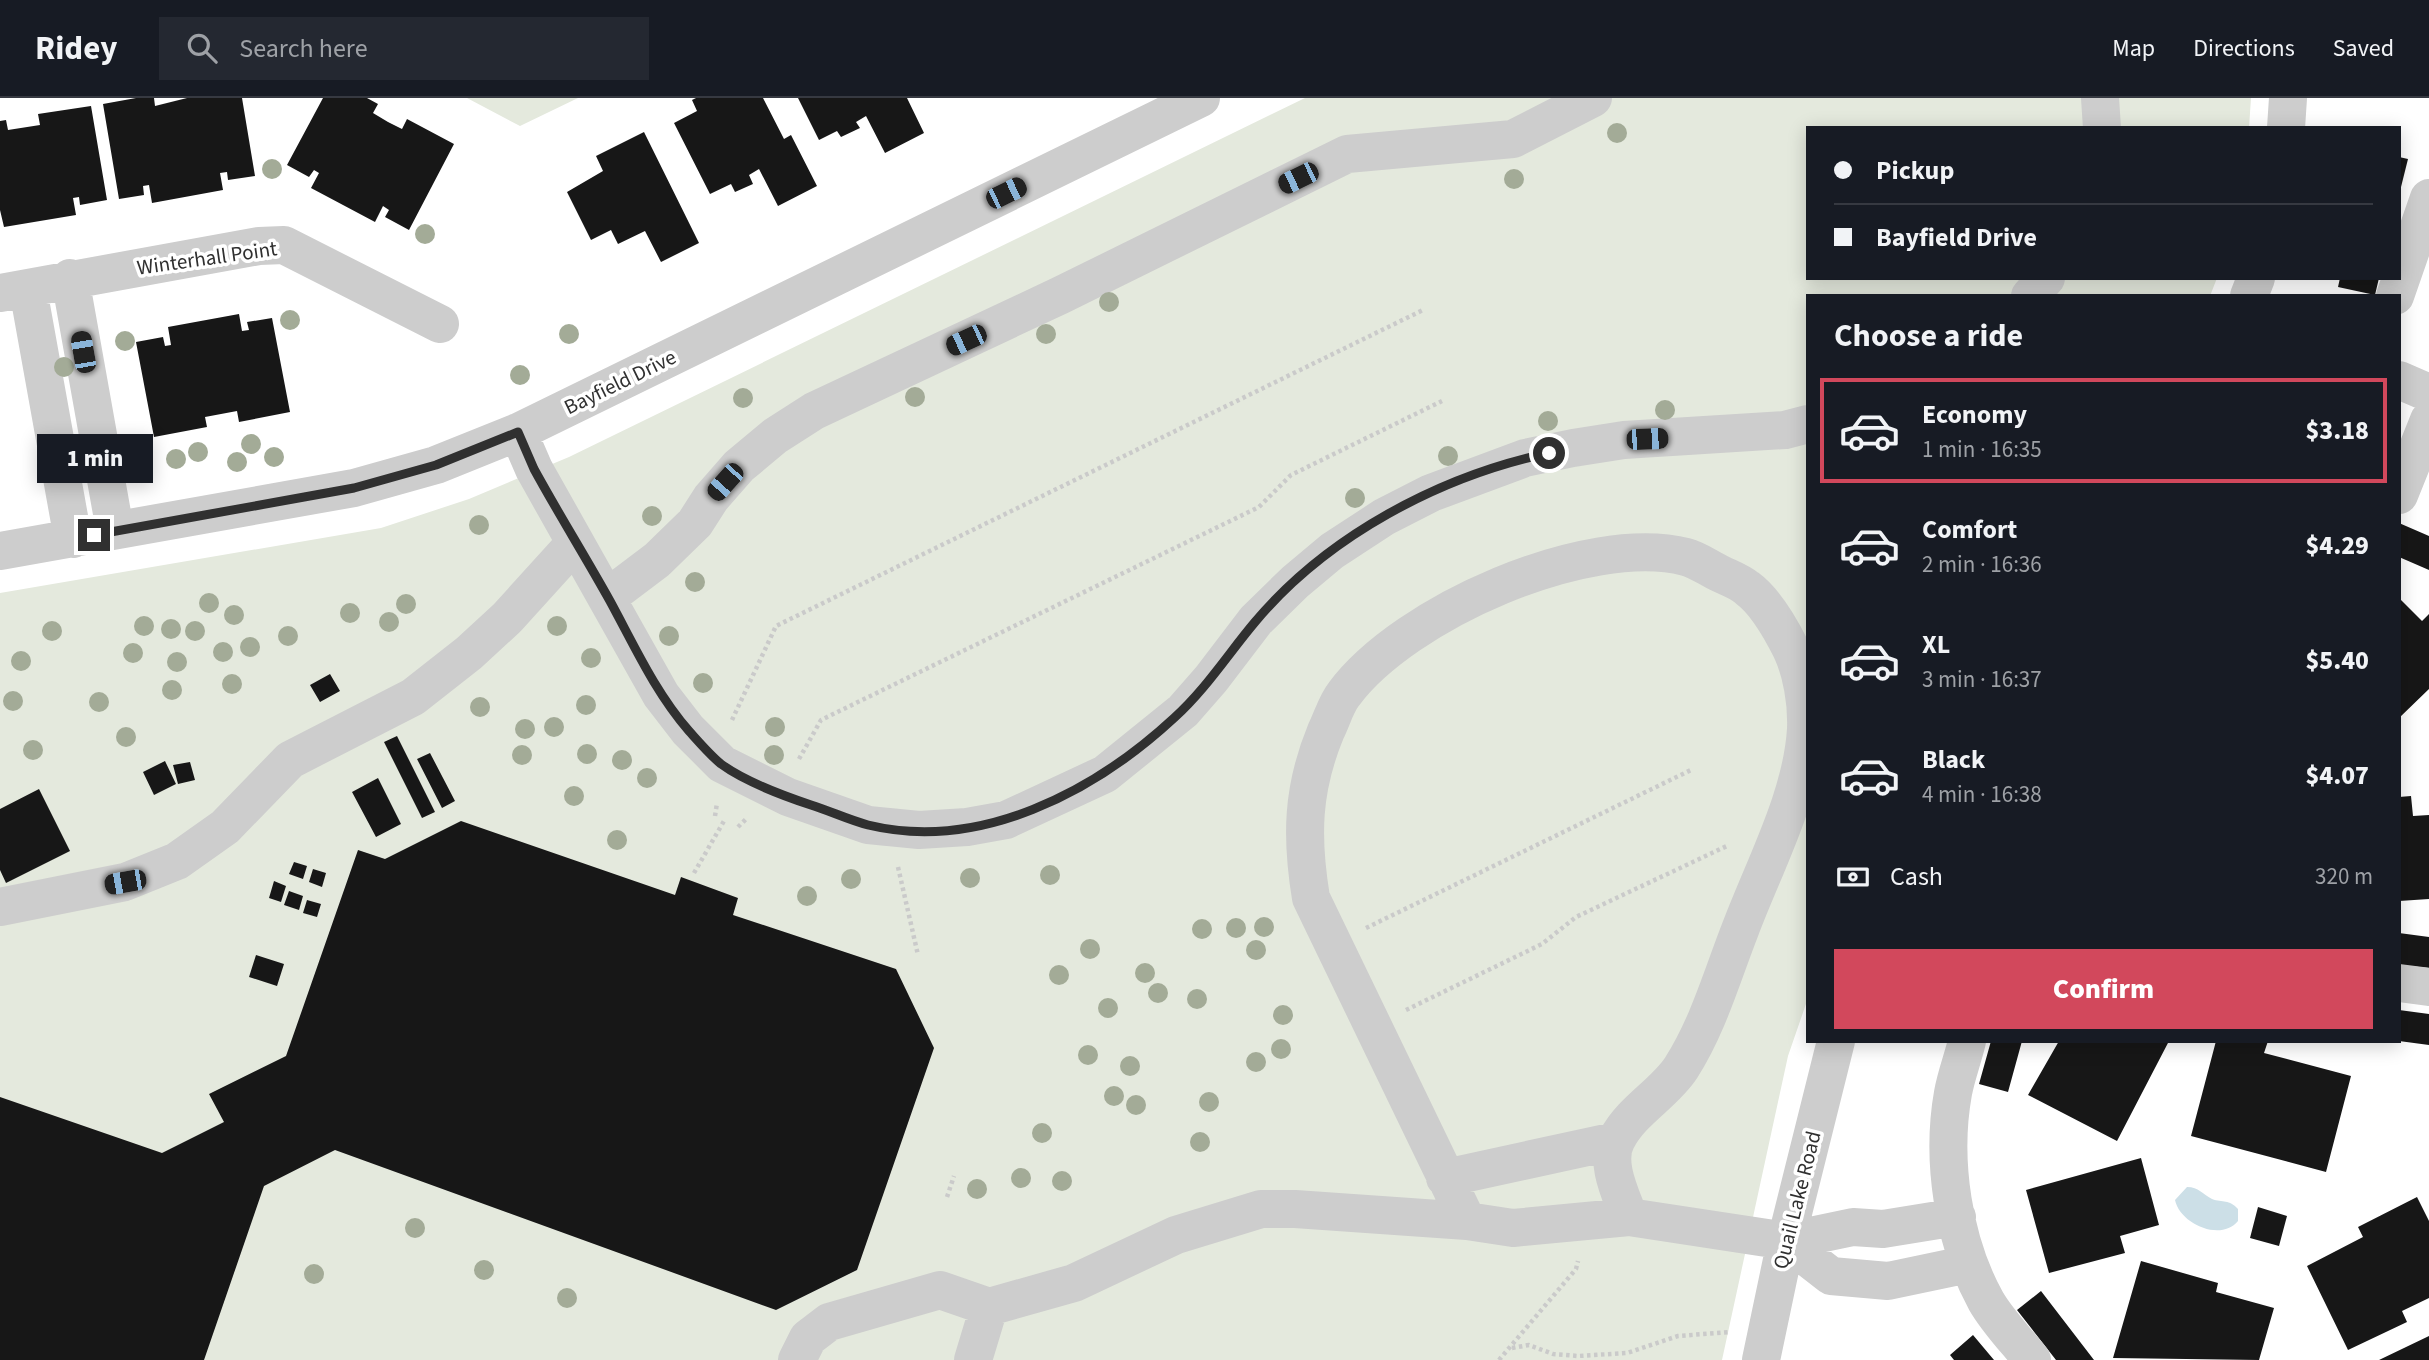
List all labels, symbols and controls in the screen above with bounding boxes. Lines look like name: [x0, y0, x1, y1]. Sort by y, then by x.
search box: [159, 17, 649, 80]
text: Ridey: [35, 25, 117, 72]
icon: search: [183, 29, 221, 67]
text: Search here: [239, 30, 368, 67]
text: Map: [2112, 31, 2155, 66]
text: Directions: [2193, 31, 2295, 66]
text: Saved: [2333, 31, 2394, 66]
text: Pickup: [1876, 152, 1954, 189]
car: [1275, 159, 1322, 197]
car: [983, 174, 1030, 212]
text: Bayfield Drive: [1876, 219, 2037, 256]
street label: Winterhall Point: [135, 233, 279, 283]
text: Choose a ride: [1834, 313, 2023, 359]
car: [943, 322, 990, 358]
car: [70, 329, 97, 375]
street label: Bayfield Drive: [559, 342, 681, 422]
text: Economy: [1922, 396, 2027, 433]
icon: car: [1838, 399, 1901, 462]
text: $3.18: [2305, 412, 2369, 449]
car: [1626, 428, 1669, 450]
text: 1 min · 16:35: [1922, 433, 2042, 466]
callout: 1 min: [36, 434, 152, 482]
route start: [1533, 437, 1565, 469]
text: 1 min: [67, 442, 123, 475]
car: [704, 459, 747, 505]
text: Comfort: [1922, 511, 2017, 548]
icon: car: [1838, 514, 1901, 577]
route end: [78, 519, 110, 551]
text: $4.29: [2305, 527, 2369, 564]
text: 2 min · 16:36: [1922, 548, 2042, 581]
text: XL: [1922, 626, 1950, 663]
icon: car: [1838, 629, 1901, 692]
text: $5.40: [2305, 642, 2369, 679]
text: 3 min · 16:37: [1922, 663, 2042, 696]
text: Black: [1922, 741, 1985, 778]
icon: car: [1838, 744, 1901, 807]
text: $4.07: [2305, 757, 2369, 794]
text: 4 min · 16:38: [1922, 778, 2042, 811]
icon: cash: [1834, 858, 1872, 896]
text: Cash: [1890, 858, 1943, 895]
text: 320 m: [2315, 860, 2373, 893]
car: [103, 868, 148, 896]
button: Confirm: [1834, 949, 2373, 1029]
street label: Quail Lake Road: [1765, 1128, 1829, 1272]

